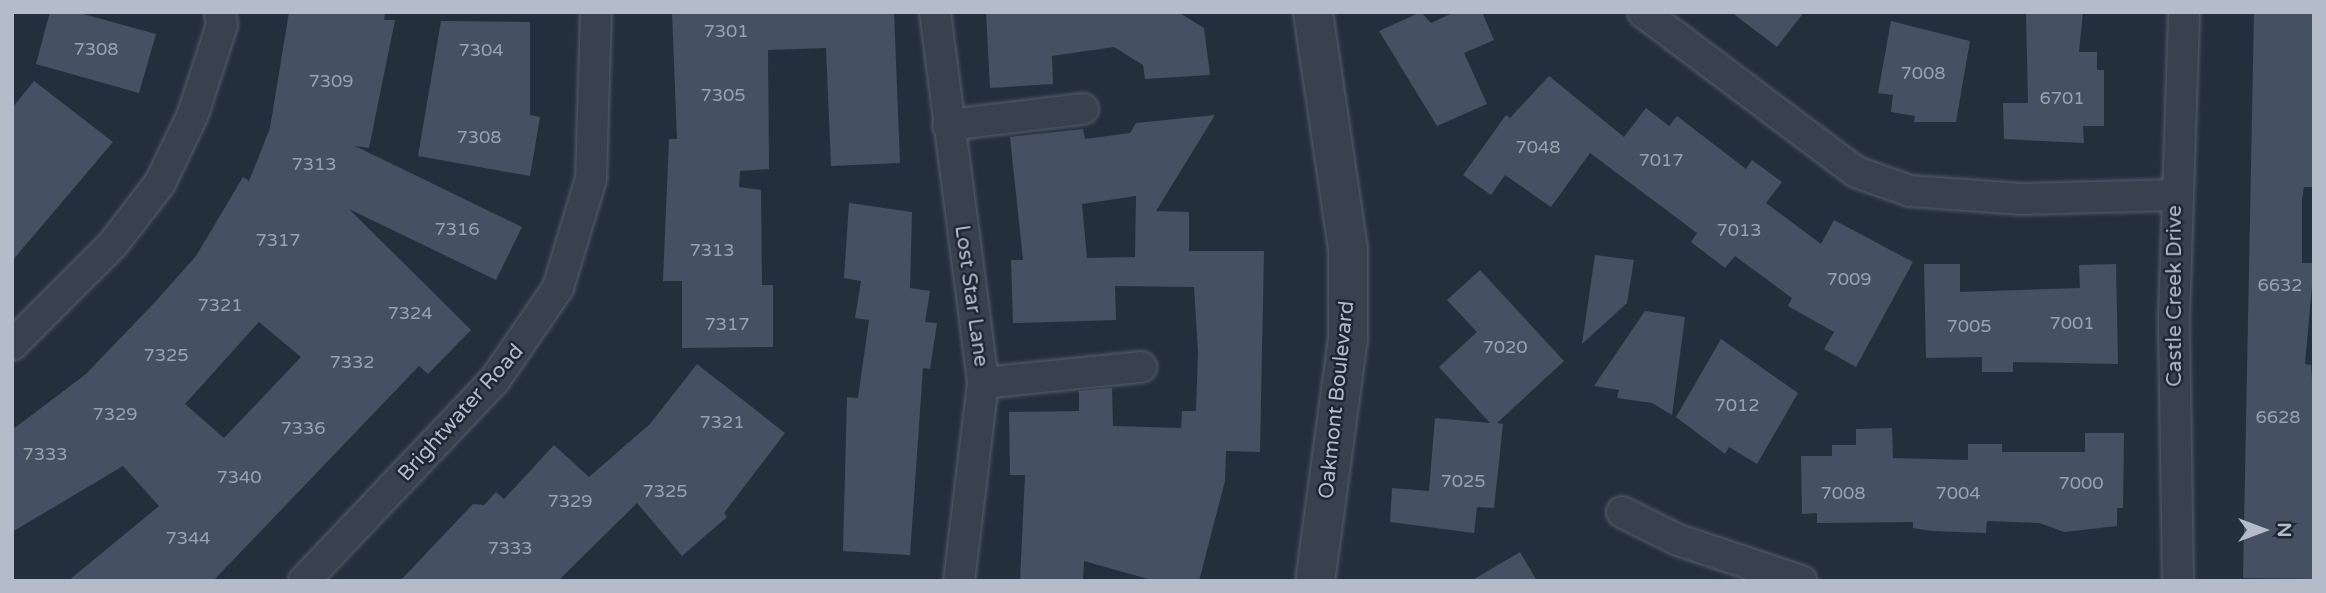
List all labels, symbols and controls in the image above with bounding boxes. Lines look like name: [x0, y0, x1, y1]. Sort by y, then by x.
house number: 7301: [703, 20, 749, 42]
house number: 7308: [73, 38, 119, 60]
house number: 7304: [458, 39, 504, 61]
house number: 7008: [1900, 62, 1946, 84]
house number: 7309: [308, 70, 354, 92]
house number: 7305: [700, 84, 746, 106]
house number: 6701: [2039, 87, 2085, 109]
house number: 7308: [456, 126, 502, 148]
house number: 7048: [1515, 136, 1561, 158]
house number: 7017: [1638, 149, 1684, 171]
house number: 7313: [291, 153, 337, 175]
street label: Castle Creek Drive: [2162, 205, 2188, 387]
house number: 7316: [434, 218, 480, 240]
house number: 7013: [1716, 219, 1762, 241]
street label: Lost Star Lane: [949, 224, 993, 368]
house number: 7317: [255, 229, 301, 251]
house number: 7313: [689, 239, 735, 261]
house number: 7009: [1826, 268, 1872, 290]
house number: 6632: [2257, 274, 2303, 296]
house number: 7321: [197, 294, 243, 316]
street label: Oakmont Boulevard: [1314, 300, 1360, 500]
house number: 7324: [387, 302, 433, 324]
house number: 7001: [2049, 312, 2095, 334]
house number: 7317: [704, 313, 750, 335]
house number: 7005: [1946, 315, 1992, 337]
house number: 7020: [1482, 336, 1528, 358]
street label: Brightwater Road: [393, 339, 529, 487]
house number: 7325: [143, 344, 189, 366]
house number: 7332: [329, 351, 375, 373]
house number: 7012: [1714, 394, 1760, 416]
house number: 7329: [92, 403, 138, 425]
house number: 6628: [2255, 406, 2301, 428]
house number: 7321: [699, 411, 745, 433]
house number: 7336: [280, 417, 326, 439]
house number: 7333: [22, 443, 68, 465]
house number: 7340: [216, 466, 262, 488]
house number: 7025: [1440, 470, 1486, 492]
house number: 7000: [2058, 472, 2104, 494]
house number: 7325: [642, 480, 688, 502]
house number: 7008: [1820, 482, 1866, 504]
house number: 7004: [1935, 482, 1981, 504]
house number: 7329: [547, 490, 593, 512]
north arrow: [2228, 495, 2298, 565]
text: N: [2273, 522, 2295, 538]
house number: 7344: [165, 527, 211, 549]
house number: 7333: [487, 537, 533, 559]

